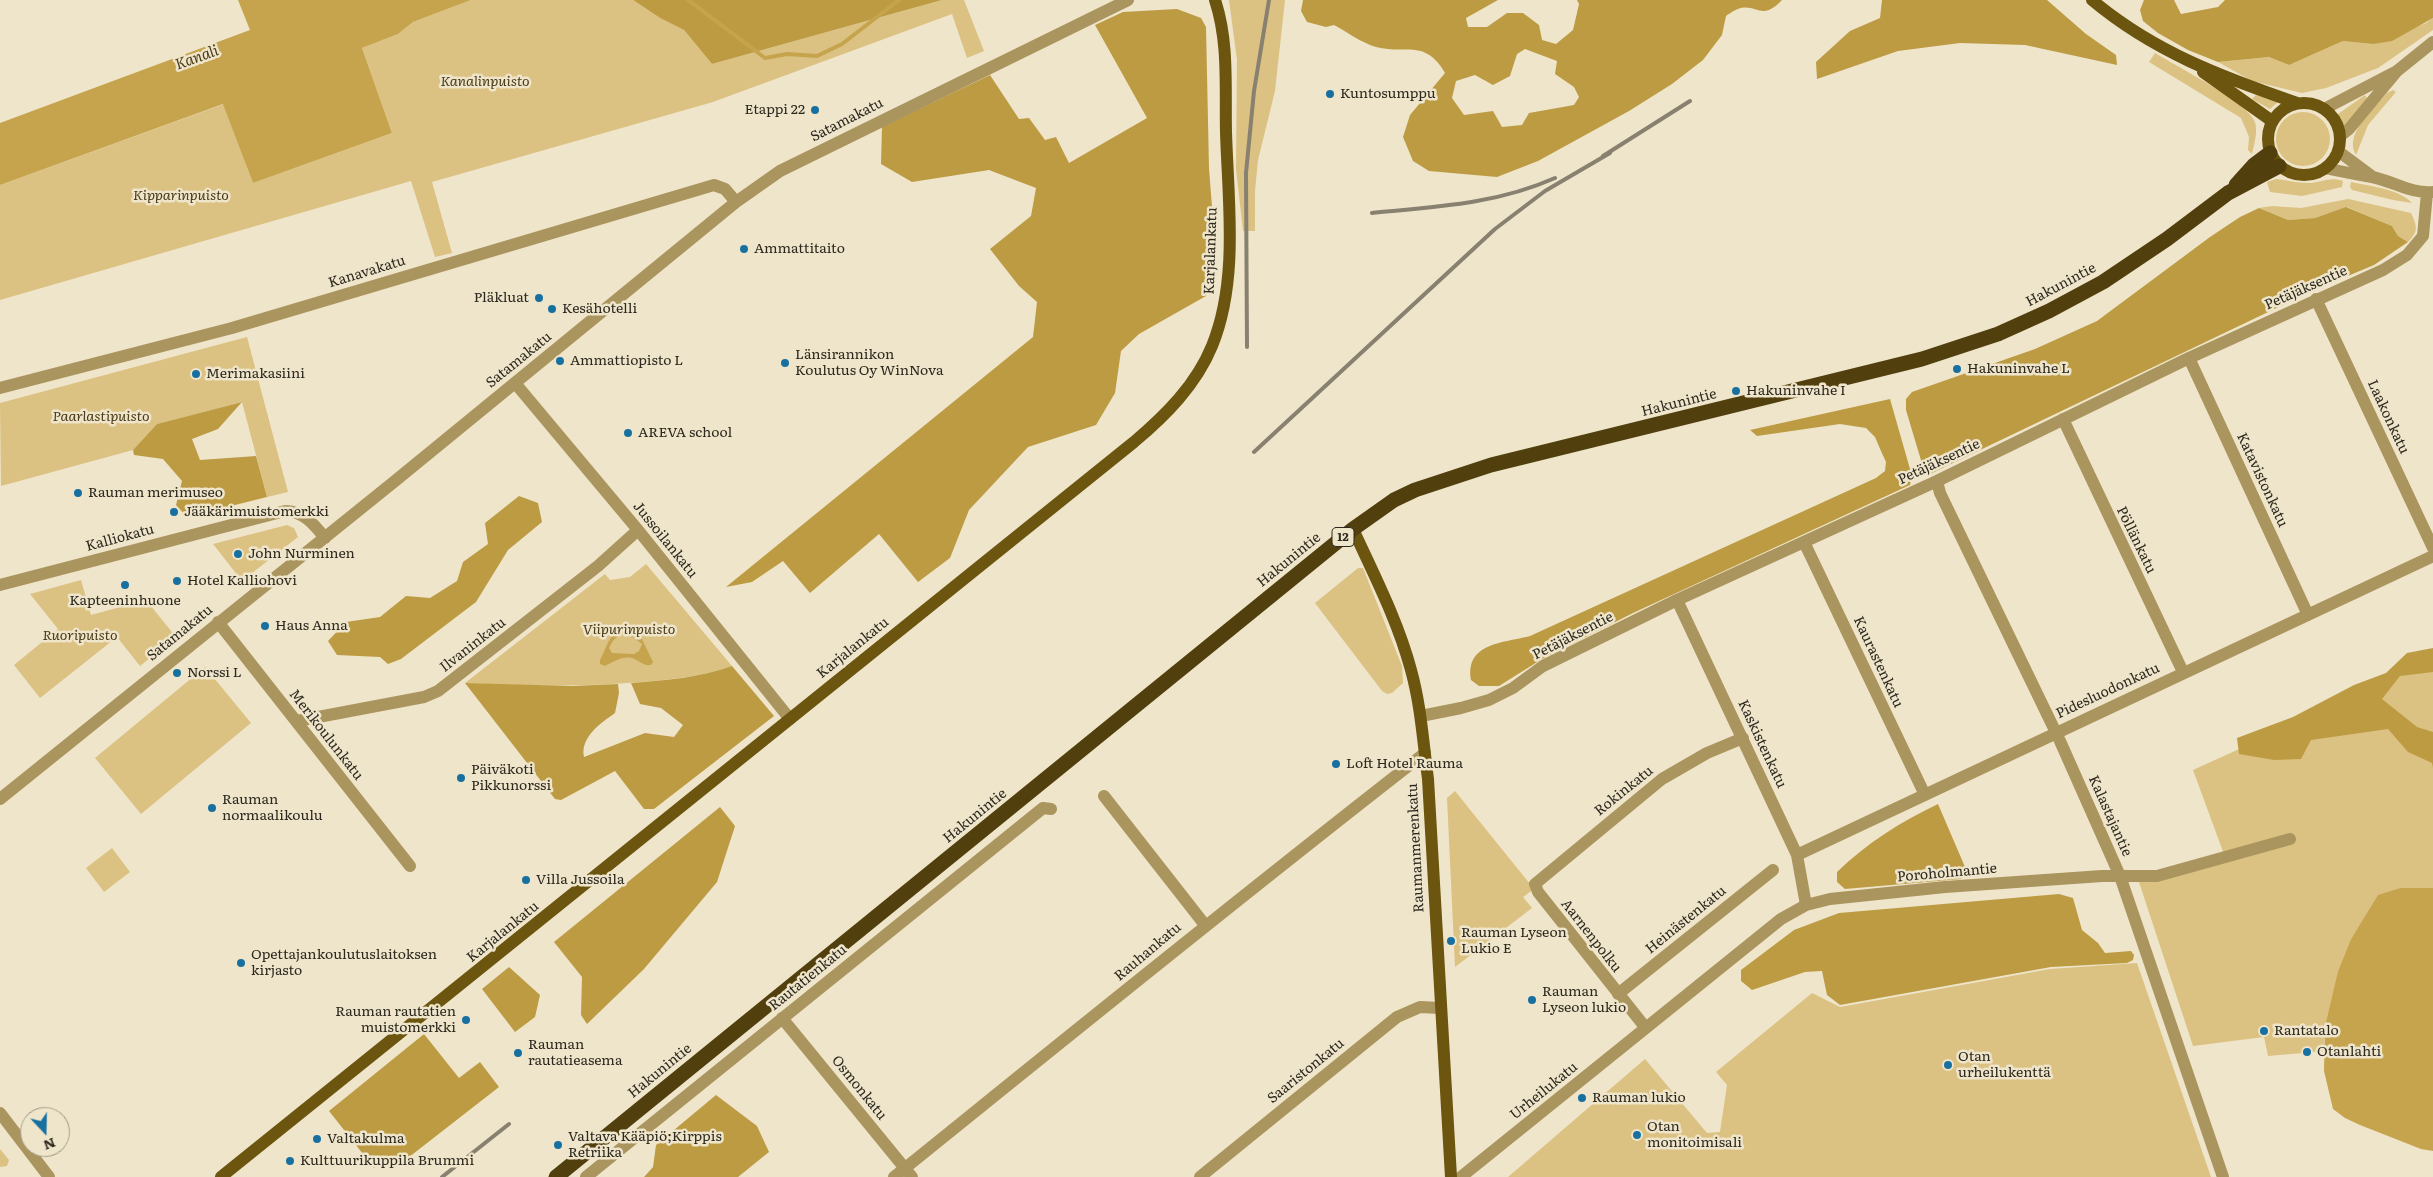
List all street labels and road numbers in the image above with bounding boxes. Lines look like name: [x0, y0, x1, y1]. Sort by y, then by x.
street label: Satamakatu: [808, 94, 886, 146]
street label: Karjalankatu: [1201, 207, 1221, 295]
street label: Kanavakatu: [326, 252, 408, 292]
street label: Hakunintie: [2023, 260, 2099, 310]
street label: Petäjäksentie: [2262, 262, 2350, 314]
street label: Satamakatu: [483, 328, 555, 392]
street label: Laakonkatu: [2364, 377, 2412, 457]
street label: Hakunintie: [1640, 386, 1718, 420]
street label: Katavistonkatu: [2233, 430, 2291, 530]
street label: Petäjäksentie: [1895, 436, 1983, 488]
street label: Jussoilankatu: [629, 499, 701, 581]
street label: Pöllänkatu: [2113, 504, 2159, 576]
street label: Kalliokatu: [84, 521, 156, 555]
road number: 12: [1332, 528, 1354, 546]
street label: Hakunintie: [1254, 529, 1324, 591]
street label: Satamakatu: [144, 601, 216, 665]
street label: Petäjäksentie: [1530, 608, 1616, 664]
street label: Ilvaninkatu: [437, 614, 509, 676]
street label: Karjalankatu: [814, 614, 892, 682]
street label: Kaurastenkatu: [1850, 614, 1906, 710]
street label: Pidesluodonkatu: [2054, 660, 2162, 722]
street label: Merikoulunkatu: [285, 686, 367, 784]
street label: Kaskistenkatu: [1734, 697, 1790, 791]
street label: Rokinkatu: [1591, 762, 1657, 820]
street label: Kalastajantie: [2085, 773, 2135, 859]
street label: Raumanmerenkatu: [1404, 783, 1428, 913]
street label: Hakunintie: [940, 785, 1010, 847]
street label: Poroholmantie: [1896, 860, 1998, 886]
street label: Heinästenkatu: [1642, 883, 1730, 957]
street label: Aarnenpolku: [1557, 896, 1625, 976]
street label: Karjalankatu: [464, 898, 542, 966]
street label: Rauhankatu: [1111, 919, 1185, 985]
street label: Rautatienkatu: [766, 942, 850, 1014]
street label: Saaristonkatu: [1264, 1035, 1348, 1107]
street label: Hakunintie: [625, 1040, 695, 1102]
street label: Osmonkatu: [828, 1052, 890, 1124]
street label: Urheilukatu: [1507, 1059, 1581, 1123]

